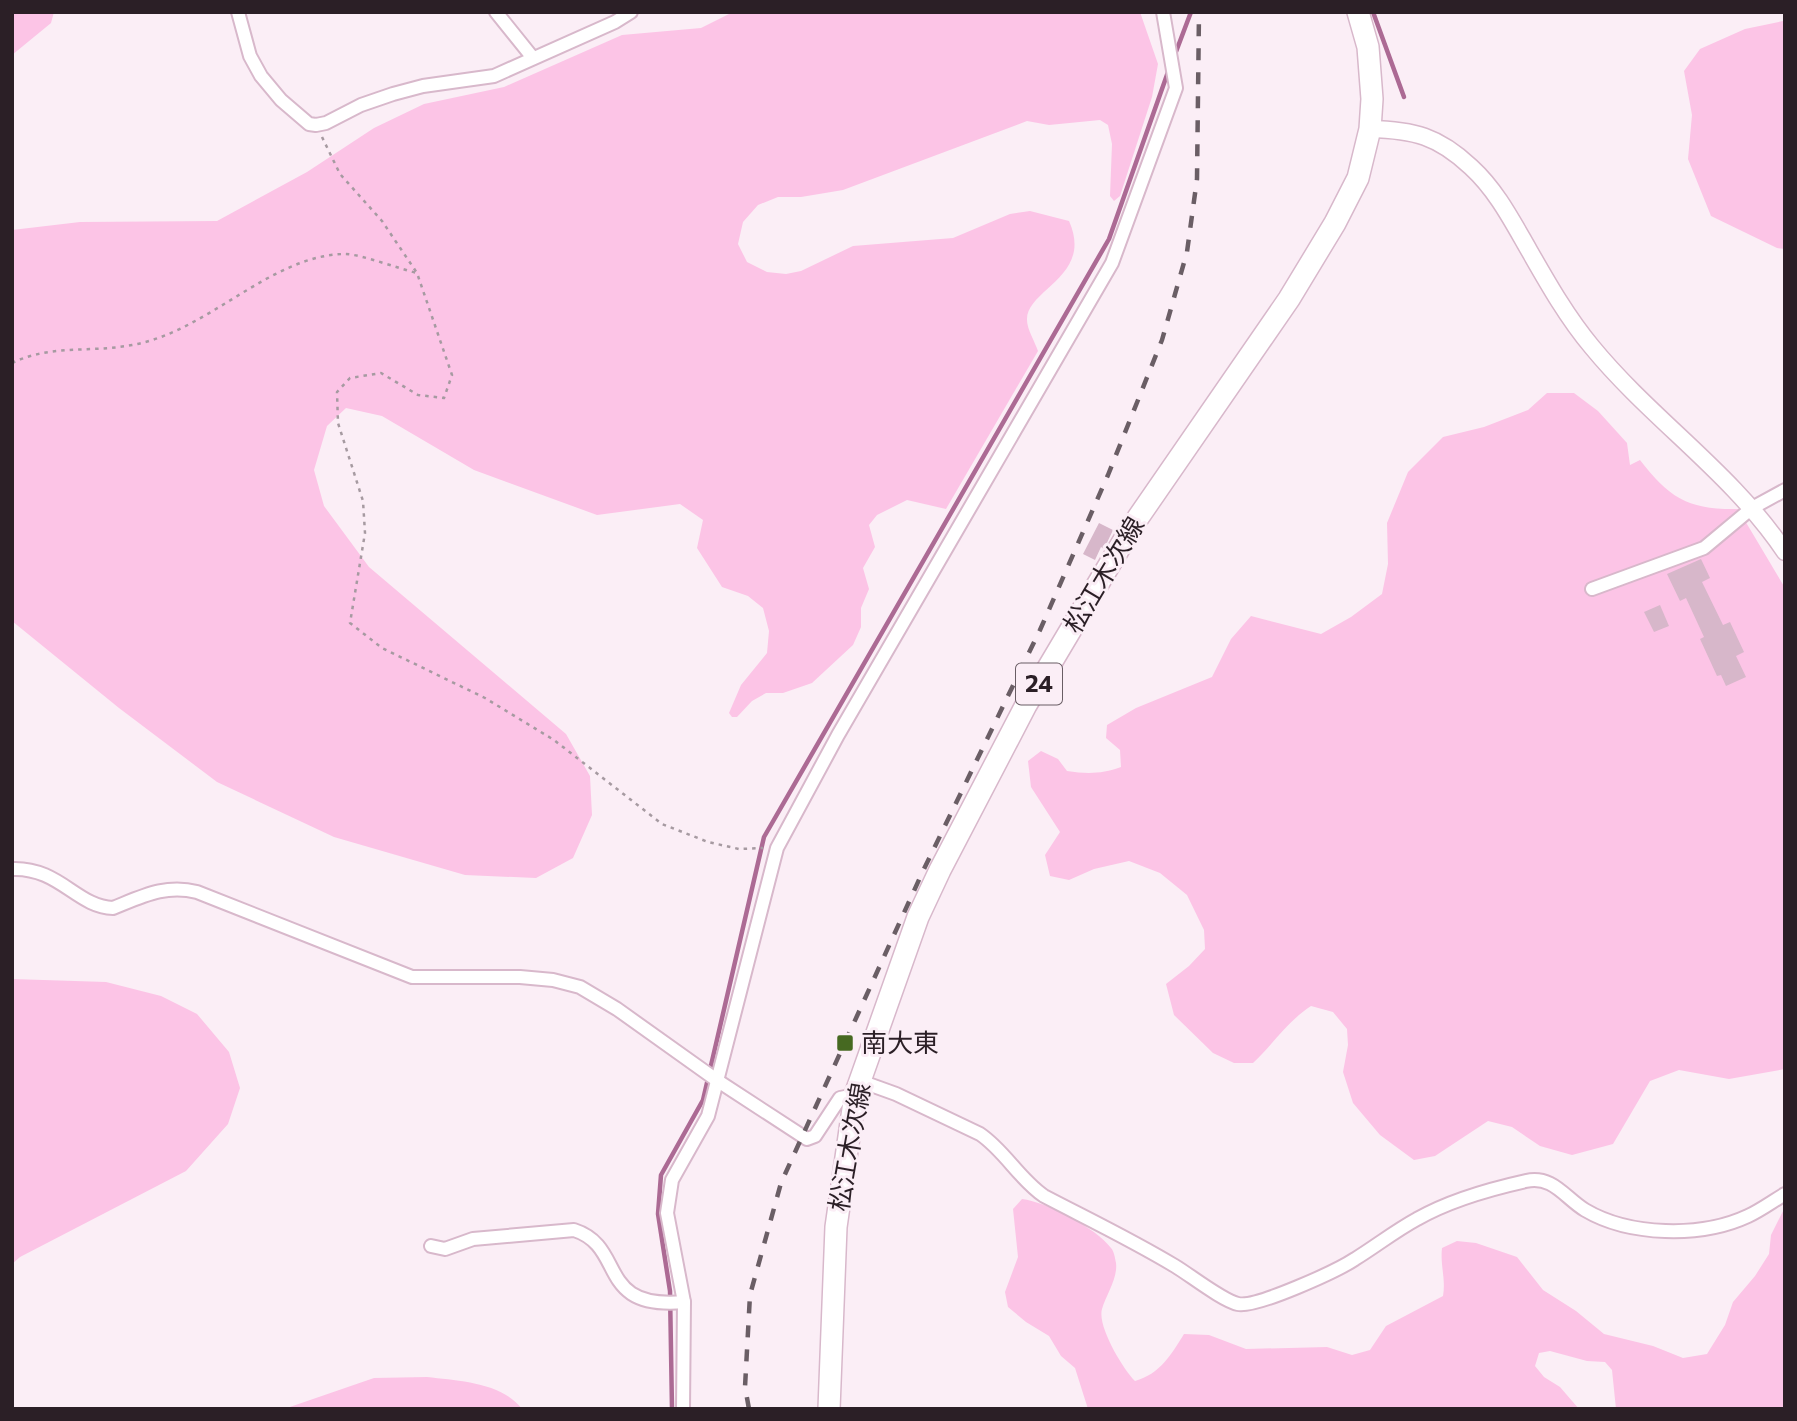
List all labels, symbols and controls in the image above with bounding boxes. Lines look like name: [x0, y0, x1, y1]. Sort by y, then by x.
street label: 松江木次線: [1056, 511, 1149, 638]
road number: 24: [1016, 664, 1062, 704]
place label: 南大東: [861, 1026, 939, 1057]
marker: 南大東: [835, 1033, 855, 1053]
street label: 松江木次線: [822, 1080, 875, 1213]

